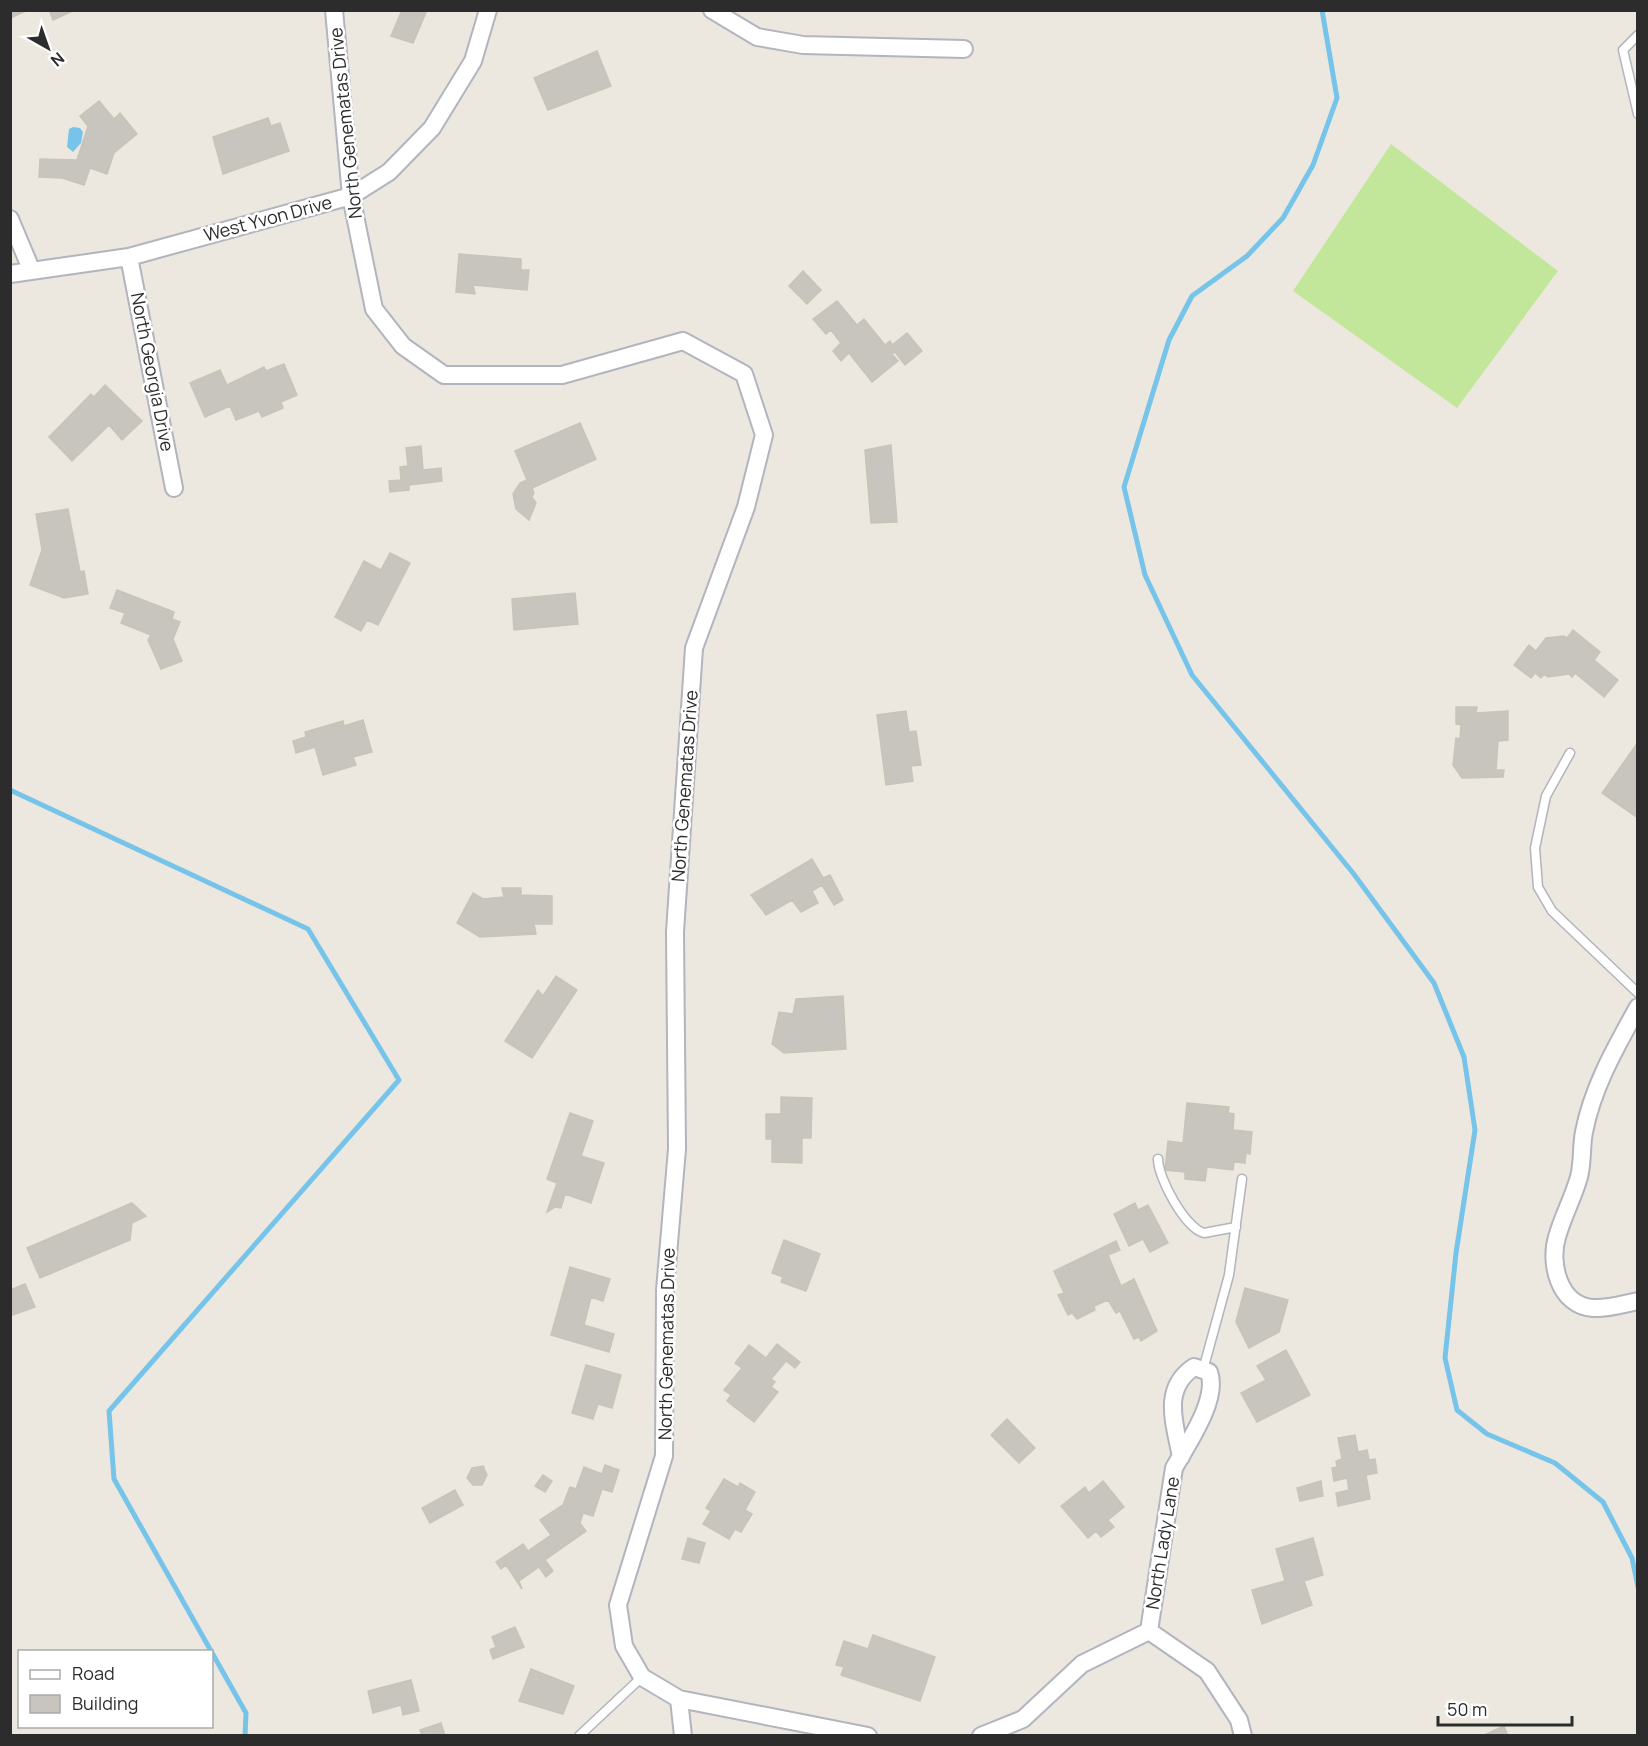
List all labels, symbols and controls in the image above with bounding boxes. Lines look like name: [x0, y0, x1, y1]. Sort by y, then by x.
north arrow: [18, 18, 78, 78]
street label: North Genematas Drive: [323, 26, 367, 220]
text: N: [46, 47, 69, 72]
street label: West Yvon Drive: [201, 189, 334, 247]
street label: North Georgia Drive: [126, 290, 180, 453]
street label: North Genematas Drive: [665, 689, 703, 883]
street label: North Genematas Drive: [652, 1248, 680, 1440]
street label: North Lady Lane: [1140, 1475, 1184, 1611]
legend: [18, 1650, 213, 1728]
text: Road: [72, 1661, 115, 1685]
scale bar: [1438, 1689, 1572, 1727]
text: Building: [72, 1691, 138, 1715]
text: 50 m: [1447, 1697, 1487, 1721]

